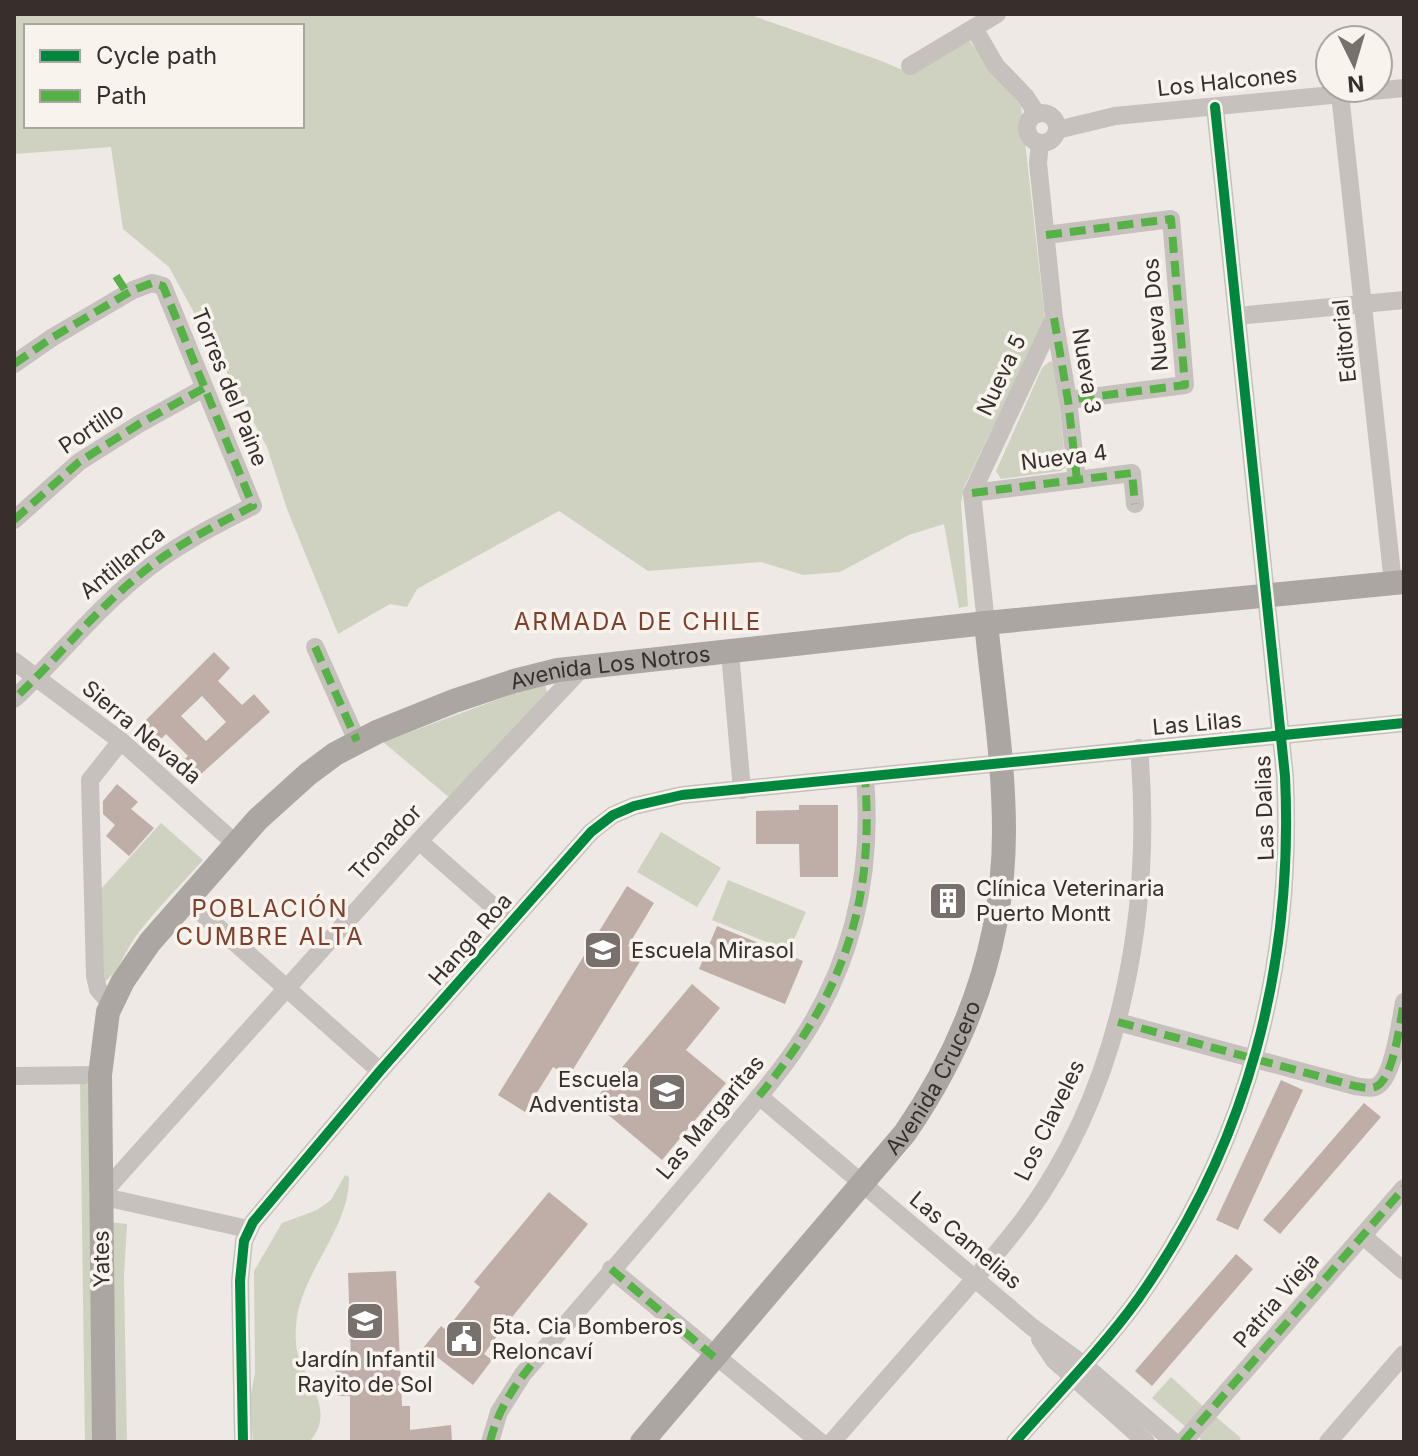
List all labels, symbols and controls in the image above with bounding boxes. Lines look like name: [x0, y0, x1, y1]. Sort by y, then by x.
legend: [24, 24, 304, 128]
north arrow: [1314, 24, 1394, 104]
text: Cycle path: [96, 41, 217, 70]
street label: Los Halcones: [1156, 61, 1298, 101]
text: N: [1346, 70, 1365, 98]
text: Path: [96, 81, 147, 110]
street label: Nueva Dos: [1137, 257, 1173, 373]
street label: Editorial: [1327, 298, 1361, 384]
street label: Torres del Paine: [186, 304, 274, 470]
street label: Nueva 3: [1067, 326, 1107, 416]
street label: Nueva 5: [971, 330, 1031, 420]
street label: Portillo: [54, 397, 128, 459]
street label: Nueva 4: [1019, 439, 1109, 475]
street label: Antillanca: [74, 520, 170, 604]
district label: ARMADA DE CHILE: [514, 607, 762, 636]
street label: Avenida Los Notros: [507, 640, 712, 694]
street label: Sierra Nevada: [77, 675, 207, 789]
street label: Las Lilas: [1151, 706, 1243, 740]
street label: Las Dalias: [1249, 755, 1279, 861]
street label: Tronador: [343, 799, 427, 885]
place label: Clínica Veterinaria Puerto Montt: [976, 875, 1165, 926]
building icon: Clínica Veterinaria Puerto Montt: [927, 880, 969, 922]
street label: Hanga Roa: [423, 888, 517, 990]
district label: POBLACIÓN CUMBRE ALTA: [175, 894, 365, 951]
school or university icon: Escuela Mirasol: [582, 929, 624, 971]
place label: Escuela Mirasol: [631, 937, 794, 963]
street label: Avenida Crucero: [879, 997, 986, 1160]
street label: Las Margaritas: [651, 1050, 769, 1184]
street label: Los Claveles: [1009, 1055, 1089, 1185]
place label: Escuela Adventista: [529, 1066, 639, 1117]
school or university icon: Escuela Adventista: [646, 1071, 688, 1113]
street label: Las Camelias: [905, 1186, 1027, 1294]
street label: Yates: [88, 1230, 114, 1288]
street label: Patria Vieja: [1228, 1247, 1324, 1353]
school or university icon: Jardín Infantil Rayito de Sol: [344, 1300, 386, 1342]
place label: 5ta. Cia Bomberos Reloncaví: [492, 1313, 683, 1364]
public building icon: 5ta. Cia Bomberos Reloncaví: [443, 1318, 485, 1360]
place label: Jardín Infantil Rayito de Sol: [295, 1346, 435, 1397]

